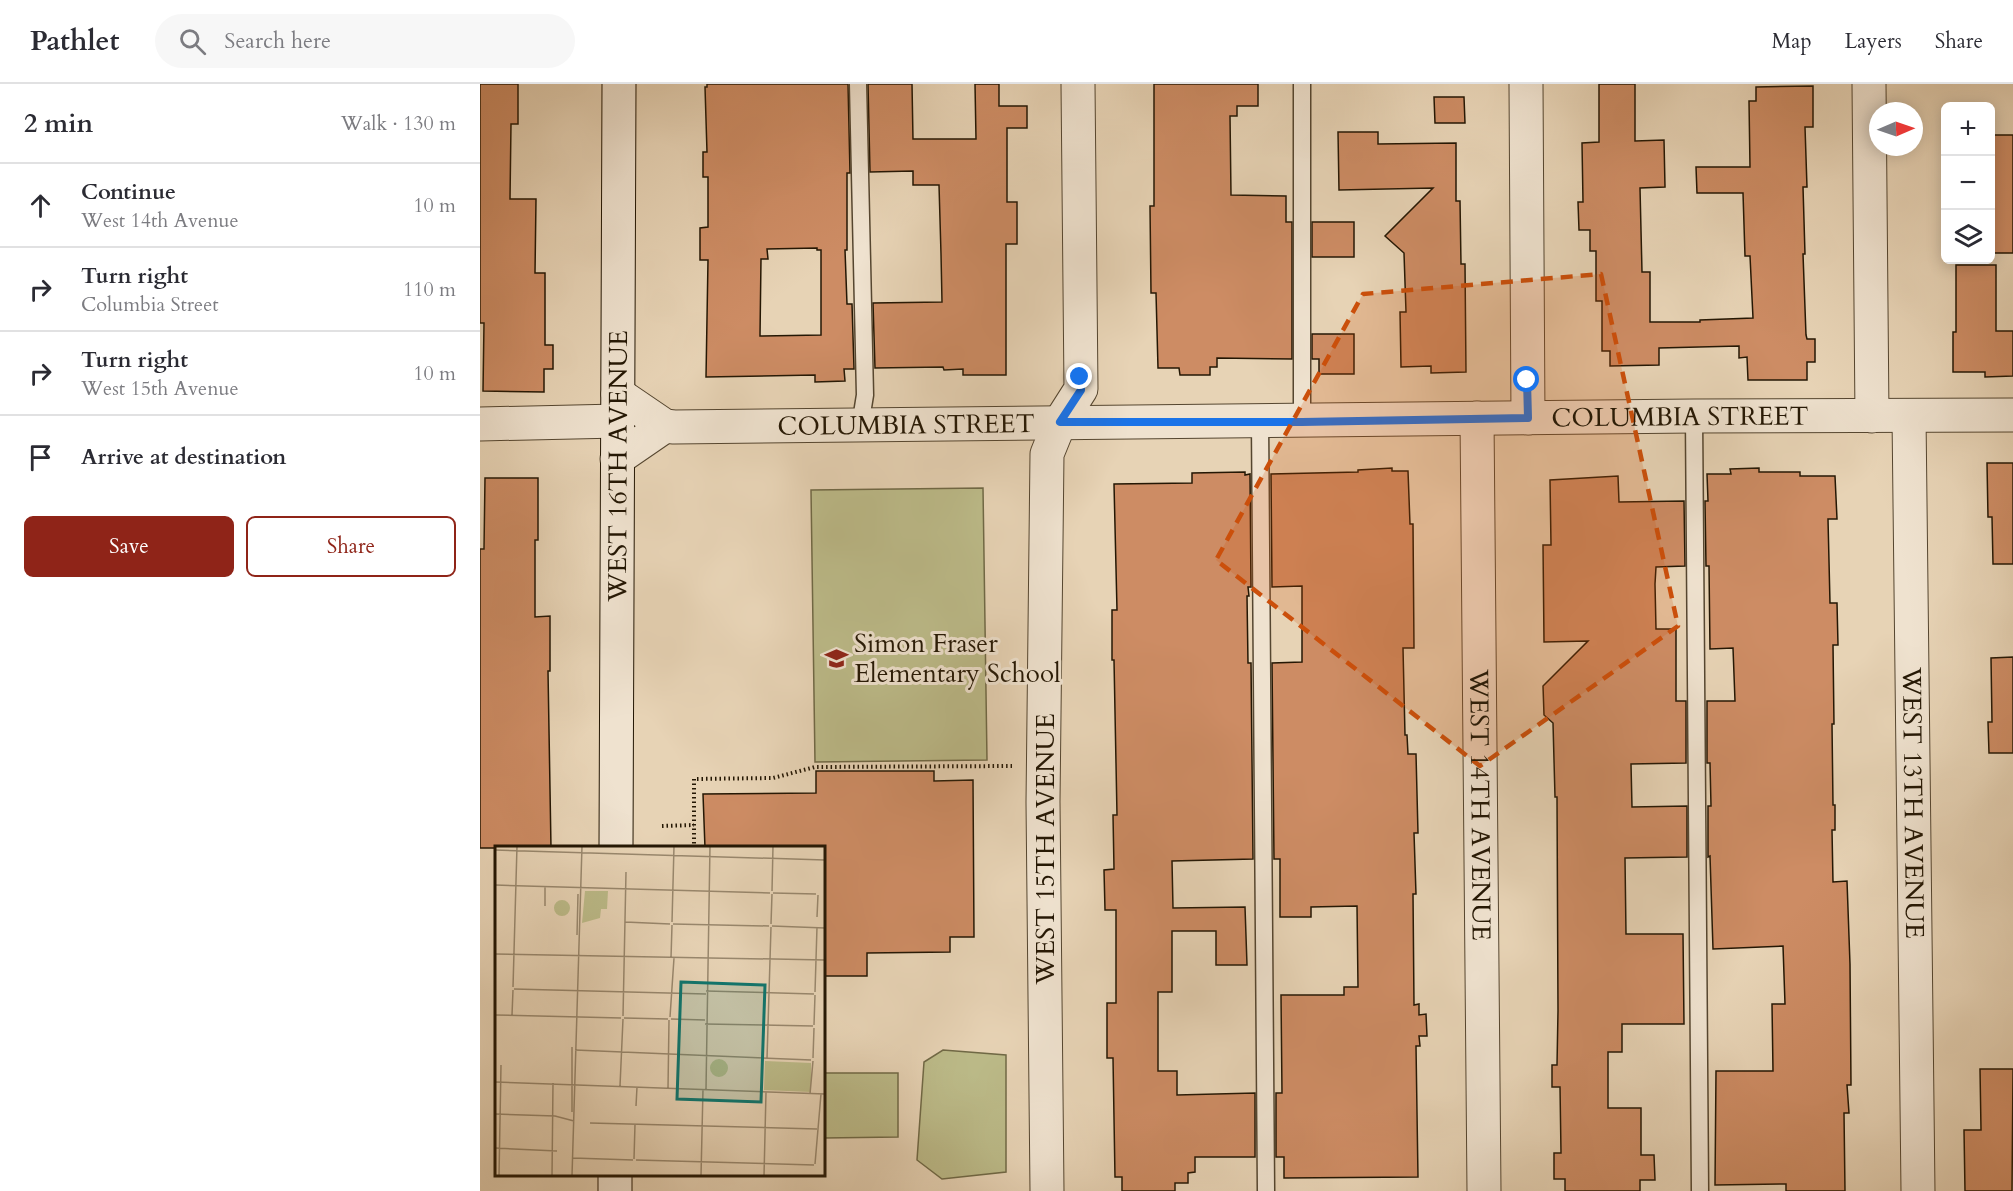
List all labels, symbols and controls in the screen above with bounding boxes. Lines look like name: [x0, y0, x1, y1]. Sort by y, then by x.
search box: [155, 14, 575, 68]
text: Pathlet: [30, 22, 119, 60]
icon: search: [176, 25, 209, 58]
text: Search here: [224, 26, 331, 56]
text: Map: [1772, 27, 1812, 56]
text: Layers: [1845, 27, 1902, 56]
text: Share: [1935, 27, 1983, 56]
north arrow: [1869, 102, 1923, 156]
map controls: [1941, 102, 1995, 264]
button: +: [1941, 102, 1995, 156]
text: 2 min: [24, 106, 93, 141]
text: Walk · 130 m: [341, 110, 456, 137]
button: −: [1941, 156, 1995, 210]
text: Continue: [81, 177, 176, 207]
icon: ahead: [24, 189, 57, 222]
text: 10 m: [413, 192, 456, 219]
text: West 14th Avenue: [81, 207, 239, 234]
button: layers: [1941, 210, 1995, 264]
text: Turn right: [81, 261, 188, 291]
icon: right: [24, 273, 57, 306]
text: 110 m: [403, 276, 456, 303]
text: Columbia Street: [81, 291, 219, 318]
street label: WEST 16TH AVENUE: [599, 330, 636, 603]
text: Turn right: [81, 345, 188, 375]
icon: right: [24, 357, 57, 390]
text: 10 m: [413, 360, 456, 387]
route end: [1066, 363, 1092, 389]
route start: [1513, 366, 1539, 392]
text: West 15th Avenue: [81, 375, 239, 402]
street label: COLUMBIA STREET: [1551, 398, 1809, 435]
street label: COLUMBIA STREET: [777, 406, 1035, 443]
icon: arrive: [24, 441, 57, 474]
text: Arrive at destination: [81, 442, 286, 472]
button: Save: [24, 516, 234, 577]
button: Share: [246, 516, 456, 577]
place label: Simon Fraser Elementary School: [854, 626, 1061, 691]
school or university icon: Simon Fraser Elementary School: [823, 645, 849, 671]
street label: WEST 13TH AVENUE: [1894, 666, 1933, 939]
street label: WEST 14TH AVENUE: [1462, 668, 1499, 941]
street label: WEST 15TH AVENUE: [1028, 713, 1063, 986]
inset map: [495, 846, 825, 1176]

